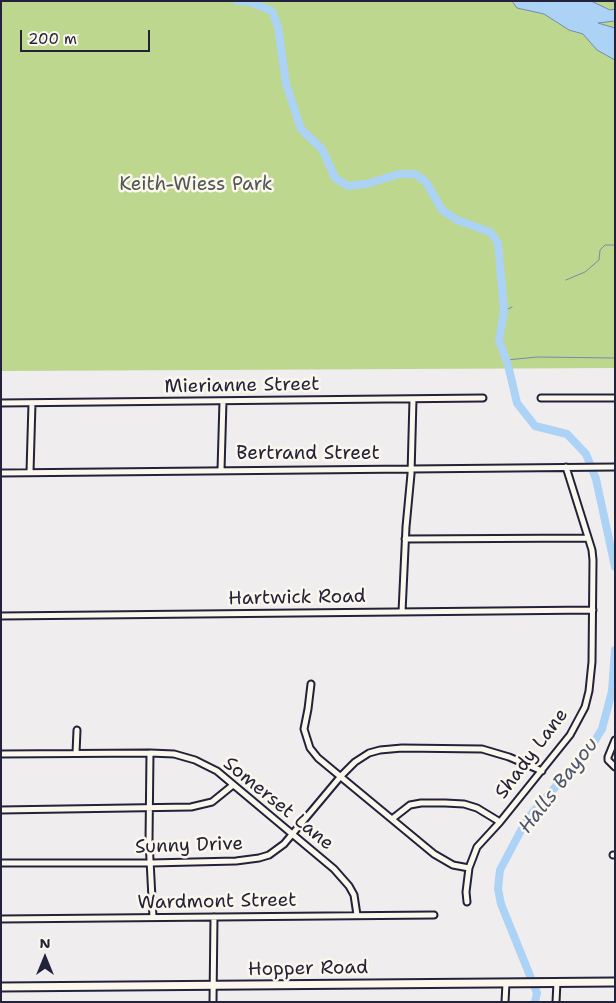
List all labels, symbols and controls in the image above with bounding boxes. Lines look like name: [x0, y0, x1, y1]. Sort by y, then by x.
scale bar: [22, 20, 152, 52]
text: 200 m: [28, 29, 77, 49]
park label: Keith-Wiess Park: [119, 174, 273, 196]
street label: Mierianne Street: [164, 373, 320, 399]
street label: Bertrand Street: [236, 443, 380, 465]
street label: Hartwick Road: [228, 585, 366, 611]
street label: Shady Lane: [491, 704, 573, 804]
water label: Halls Bayou: [514, 733, 604, 839]
street label: Somerset Lane: [218, 753, 338, 855]
street label: Sunny Drive: [135, 833, 243, 859]
street label: Wardmont Street: [137, 889, 297, 915]
north arrow: [20, 933, 70, 983]
text: N: [39, 934, 51, 952]
street label: Hopper Road: [248, 957, 368, 981]

